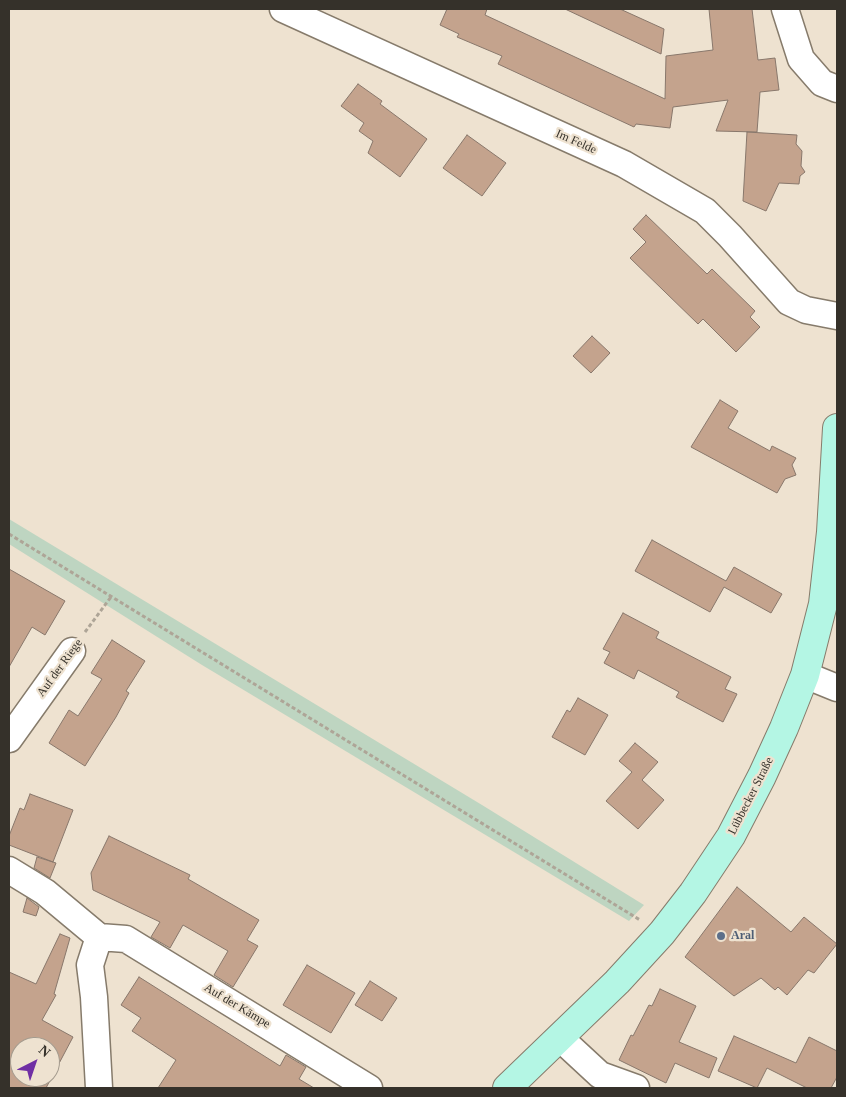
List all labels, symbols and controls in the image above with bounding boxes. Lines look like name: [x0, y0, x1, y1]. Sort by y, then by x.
street label: Im Felde: [553, 127, 599, 157]
street label: Auf der Riege: [34, 636, 86, 700]
street label: Lübbecker Straße: [725, 755, 777, 837]
place label: Aral: [731, 929, 754, 943]
marker: Aral: [715, 930, 727, 942]
street label: Auf der Kämpe: [201, 981, 273, 1031]
north arrow: [10, 1037, 60, 1087]
text: N: [36, 1042, 53, 1060]

